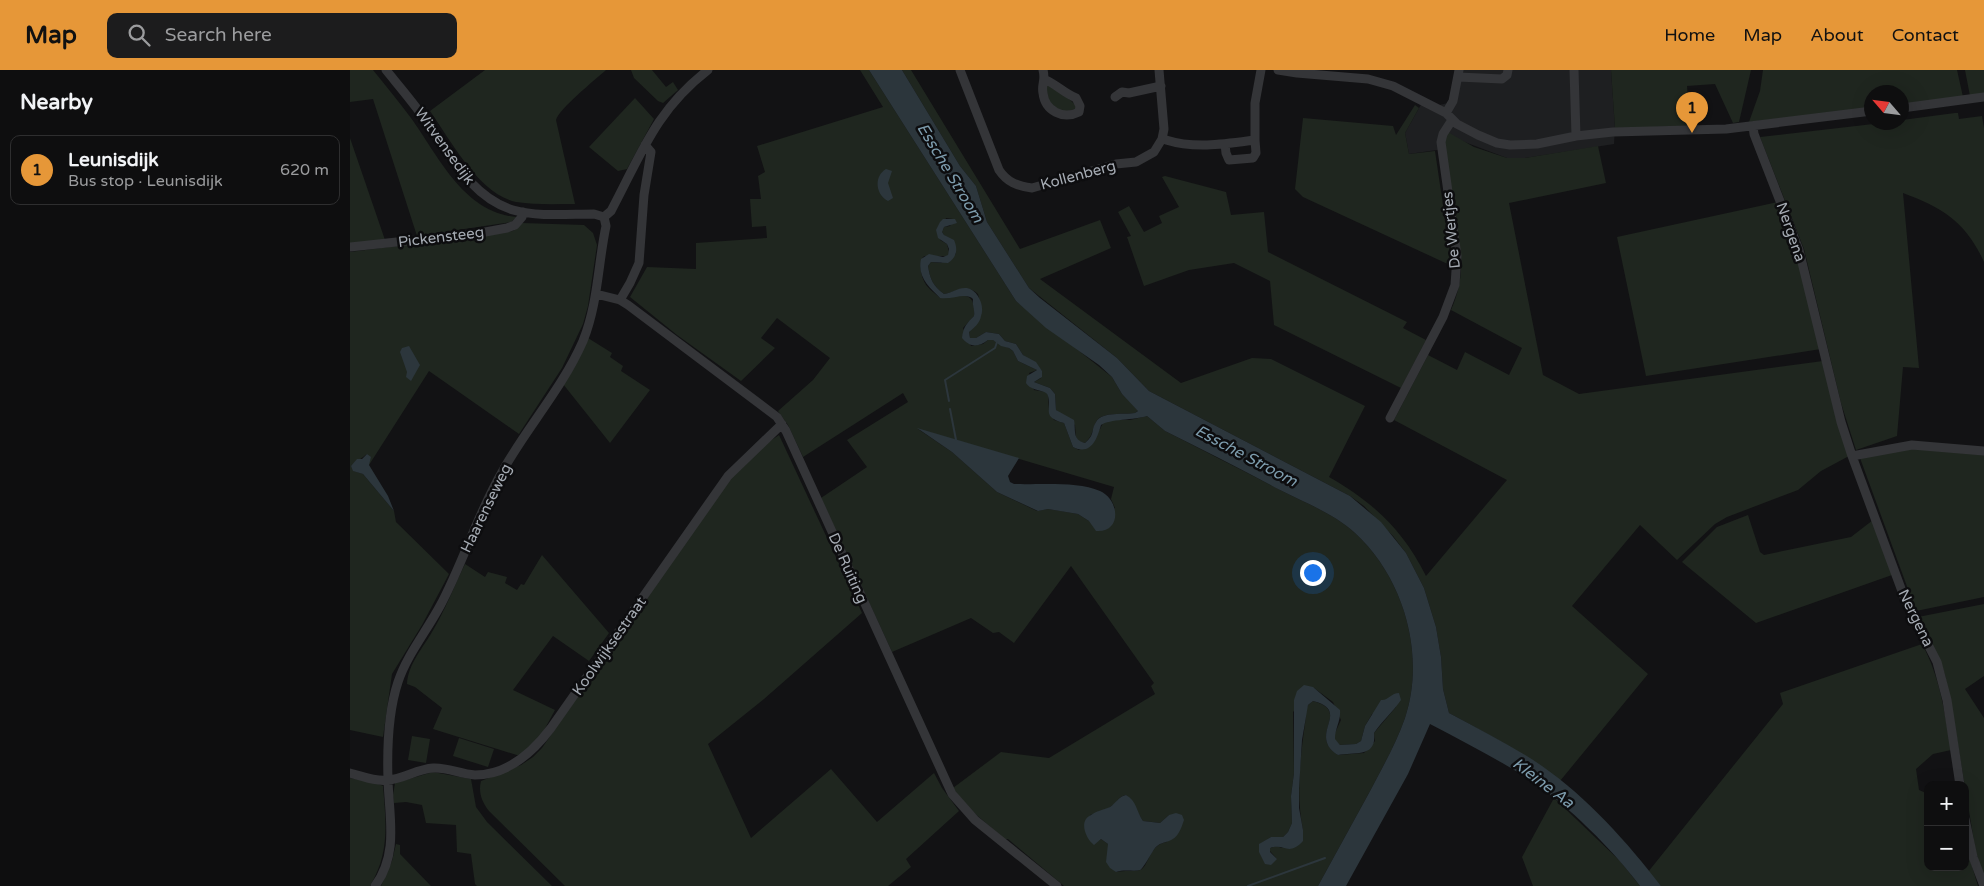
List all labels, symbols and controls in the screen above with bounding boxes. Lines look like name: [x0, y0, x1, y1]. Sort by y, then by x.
search box: [107, 13, 457, 58]
text: Map: [25, 21, 77, 50]
icon: search: [125, 21, 153, 49]
text: Search here: [165, 24, 272, 46]
text: Home: [1664, 24, 1715, 46]
text: Map: [1743, 24, 1782, 46]
text: About: [1810, 24, 1864, 46]
text: Contact: [1892, 24, 1959, 46]
north arrow: [1864, 85, 1909, 130]
text: Nearby: [20, 90, 93, 115]
pin: 1: [1676, 92, 1708, 133]
street label: Witvensedijk: [411, 104, 479, 188]
water label: Essche Stroom: [912, 120, 988, 227]
text: Leunisdijk: [68, 149, 159, 171]
street label: Kollenberg: [1038, 156, 1118, 194]
text: 1: [32, 160, 42, 180]
text: 620 m: [280, 160, 329, 180]
text: Bus stop · Leunisdijk: [68, 171, 223, 191]
street label: De Wertjes: [1438, 191, 1464, 269]
street label: Nergena: [1772, 200, 1810, 264]
street label: Pickensteeg: [397, 223, 485, 251]
water label: Essche Stroom: [1192, 421, 1301, 491]
street label: Haarenseweg: [457, 461, 515, 555]
street label: De Ruiting: [825, 530, 871, 606]
your location: [1300, 560, 1326, 586]
street label: Nergena: [1894, 586, 1938, 650]
street label: Koolwijksestraat: [568, 593, 650, 699]
water label: Kleine Aa: [1508, 753, 1578, 813]
map controls: [1924, 781, 1969, 871]
button: +: [1924, 781, 1969, 826]
button: −: [1924, 826, 1969, 871]

